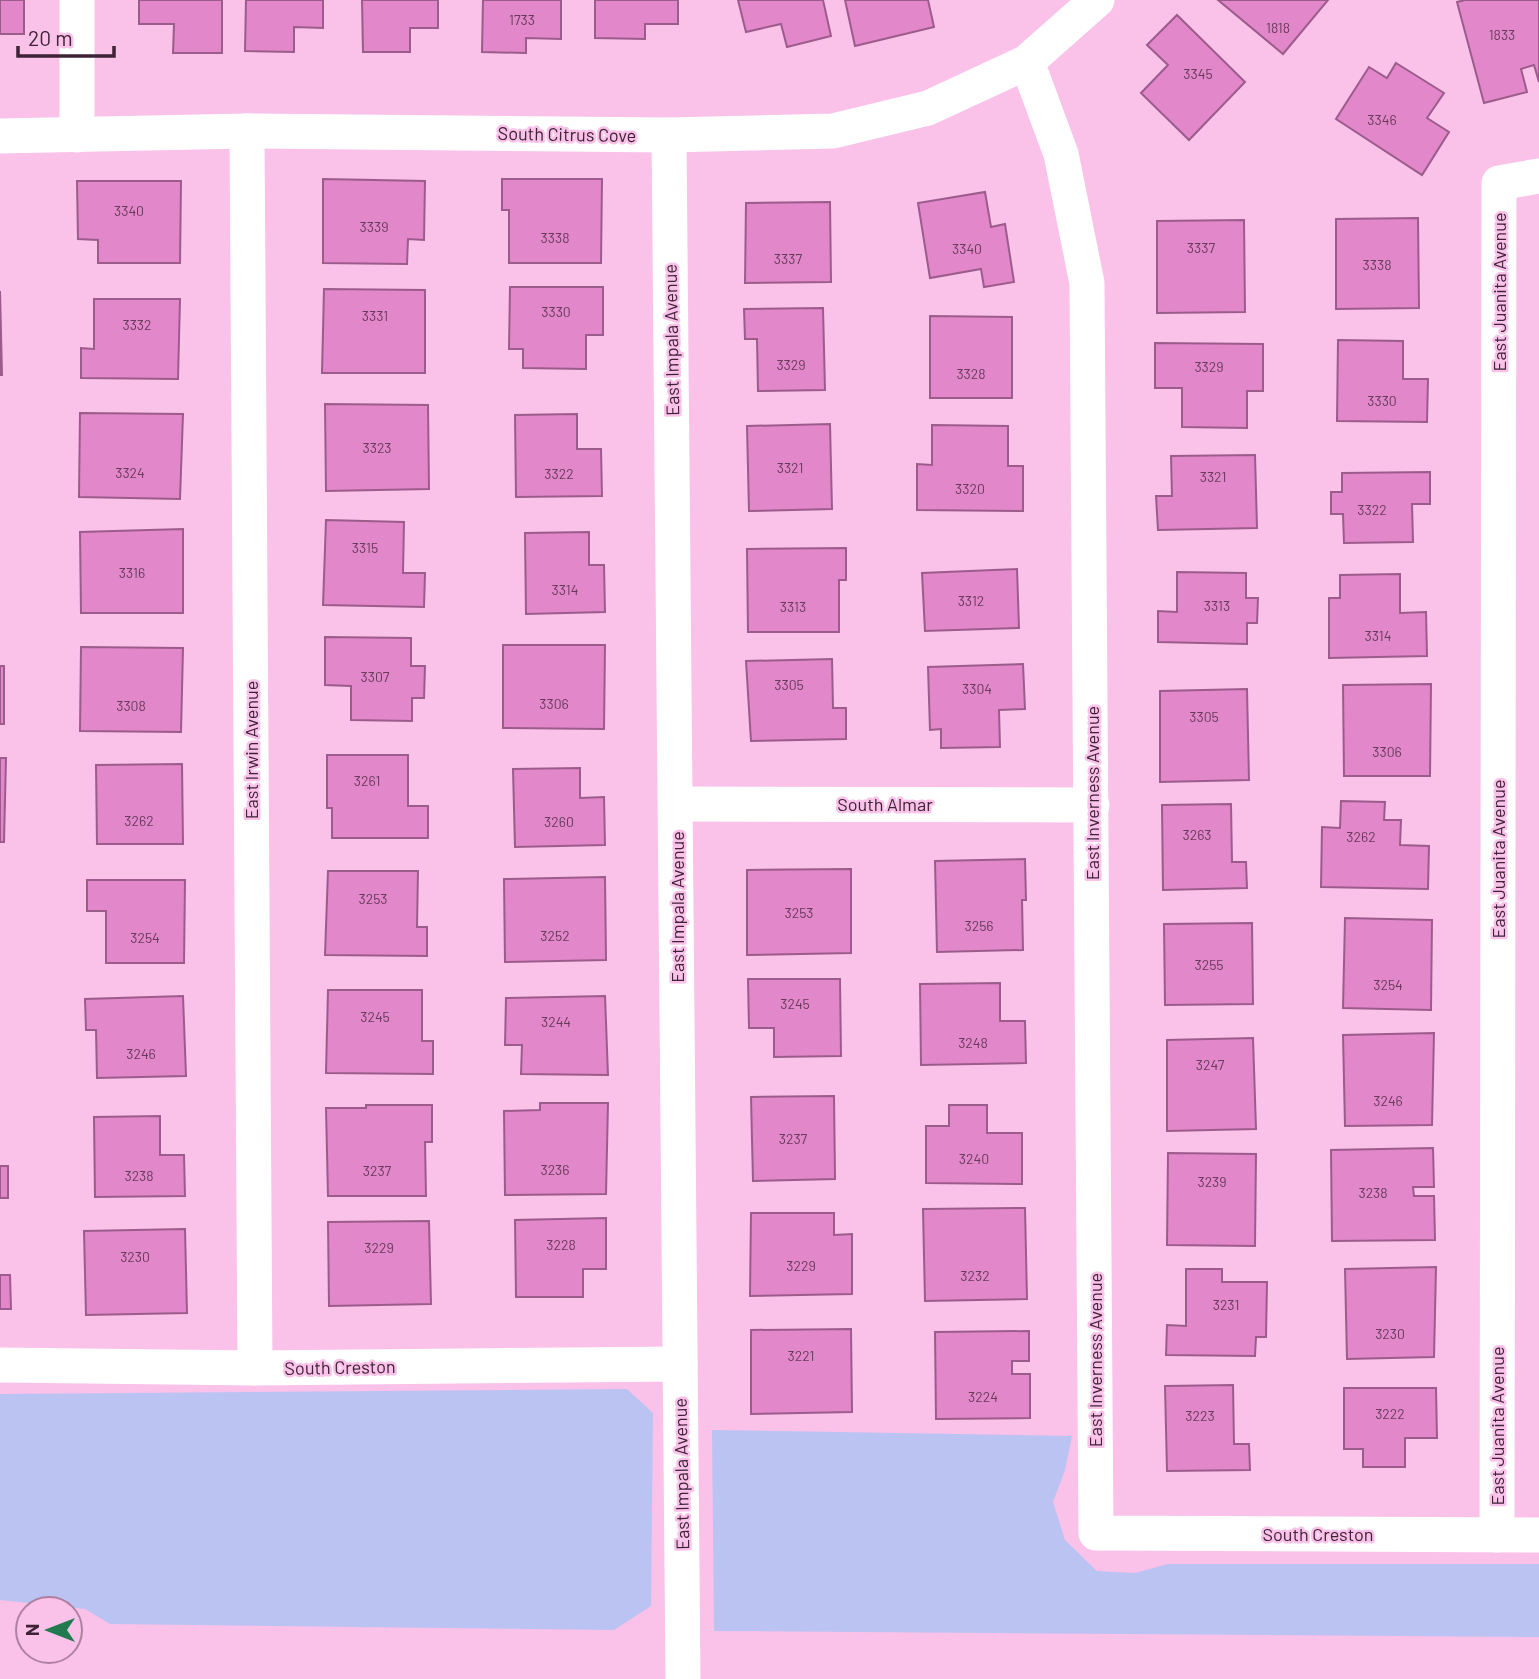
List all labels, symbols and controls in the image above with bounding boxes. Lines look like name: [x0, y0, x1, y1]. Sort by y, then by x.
house number: 1733: [509, 11, 535, 28]
scale bar: [18, 14, 114, 58]
house number: 1818: [1266, 19, 1290, 36]
text: 20 m: [28, 25, 73, 50]
house number: 1833: [1489, 26, 1515, 43]
house number: 3345: [1183, 65, 1213, 82]
house number: 3346: [1367, 111, 1397, 128]
street label: South Citrus Cove: [498, 122, 636, 146]
house number: 3340: [114, 202, 144, 219]
street label: East Juanita Avenue: [1488, 213, 1510, 371]
house number: 3339: [360, 218, 388, 235]
house number: 3338: [541, 229, 569, 246]
house number: 3337: [1187, 239, 1215, 256]
house number: 3340: [952, 240, 982, 257]
house number: 3337: [774, 250, 802, 267]
house number: 3338: [1363, 256, 1391, 273]
street label: East Impala Avenue: [659, 264, 683, 416]
house number: 3330: [541, 303, 571, 320]
house number: 3331: [362, 307, 388, 324]
house number: 3332: [122, 316, 152, 333]
house number: 3329: [776, 356, 806, 373]
house number: 3329: [1194, 358, 1224, 375]
house number: 3328: [956, 365, 986, 382]
house number: 3330: [1367, 392, 1397, 409]
house number: 3323: [362, 439, 392, 456]
house number: 3321: [777, 459, 803, 476]
house number: 3324: [115, 464, 145, 481]
house number: 3322: [544, 465, 574, 482]
house number: 3321: [1200, 468, 1226, 485]
house number: 3320: [955, 480, 985, 497]
house number: 3322: [1357, 501, 1387, 518]
house number: 3315: [352, 539, 378, 556]
house number: 3316: [119, 564, 145, 581]
house number: 3314: [552, 581, 578, 598]
house number: 3312: [958, 592, 984, 609]
house number: 3313: [1204, 597, 1230, 614]
house number: 3313: [780, 598, 806, 615]
house number: 3314: [1365, 627, 1391, 644]
house number: 3307: [361, 668, 390, 685]
house number: 3305: [774, 676, 804, 693]
house number: 3304: [962, 680, 992, 697]
street label: East Irwin Avenue: [240, 681, 262, 819]
house number: 3306: [539, 695, 569, 712]
house number: 3308: [116, 697, 146, 714]
street label: East Inverness Avenue: [1081, 706, 1103, 880]
house number: 3305: [1189, 708, 1219, 725]
house number: 3306: [1372, 743, 1402, 760]
house number: 3261: [354, 772, 380, 789]
street label: East Juanita Avenue: [1487, 780, 1509, 938]
street label: South Almar: [837, 793, 933, 815]
house number: 3262: [124, 812, 154, 829]
house number: 3260: [544, 813, 574, 830]
house number: 3263: [1182, 826, 1212, 843]
house number: 3262: [1346, 828, 1376, 845]
street label: East Impala Avenue: [666, 831, 688, 983]
house number: 3253: [358, 890, 388, 907]
house number: 3253: [784, 904, 814, 921]
house number: 3256: [964, 917, 994, 934]
house number: 3252: [540, 927, 570, 944]
house number: 3254: [130, 929, 160, 946]
house number: 3255: [1194, 956, 1224, 973]
house number: 3254: [1373, 976, 1403, 993]
house number: 3245: [780, 995, 810, 1012]
house number: 3245: [360, 1008, 390, 1025]
house number: 3244: [541, 1013, 571, 1030]
house number: 3248: [958, 1034, 988, 1051]
house number: 3246: [126, 1045, 156, 1062]
house number: 3247: [1196, 1056, 1225, 1073]
house number: 3246: [1373, 1092, 1403, 1109]
house number: 3237: [779, 1130, 808, 1147]
house number: 3240: [959, 1150, 989, 1167]
house number: 3236: [540, 1161, 570, 1178]
house number: 3237: [363, 1162, 392, 1179]
house number: 3238: [124, 1167, 154, 1184]
house number: 3239: [1197, 1173, 1227, 1190]
house number: 3238: [1358, 1184, 1388, 1201]
house number: 3228: [546, 1236, 576, 1253]
house number: 3229: [364, 1239, 394, 1256]
house number: 3230: [120, 1248, 150, 1265]
house number: 3229: [786, 1257, 816, 1274]
house number: 3232: [960, 1267, 990, 1284]
street label: East Inverness Avenue: [1084, 1273, 1106, 1447]
house number: 3231: [1213, 1296, 1239, 1313]
house number: 3230: [1375, 1325, 1405, 1342]
house number: 3221: [788, 1347, 814, 1364]
street label: East Juanita Avenue: [1486, 1347, 1508, 1505]
street label: South Creston: [284, 1355, 396, 1379]
house number: 3224: [968, 1388, 998, 1405]
street label: East Impala Avenue: [669, 1398, 693, 1550]
house number: 3222: [1375, 1405, 1405, 1422]
house number: 3223: [1185, 1407, 1215, 1424]
street label: South Creston: [1262, 1523, 1374, 1545]
north arrow: [14, 1595, 84, 1665]
text: N: [20, 1624, 43, 1636]

